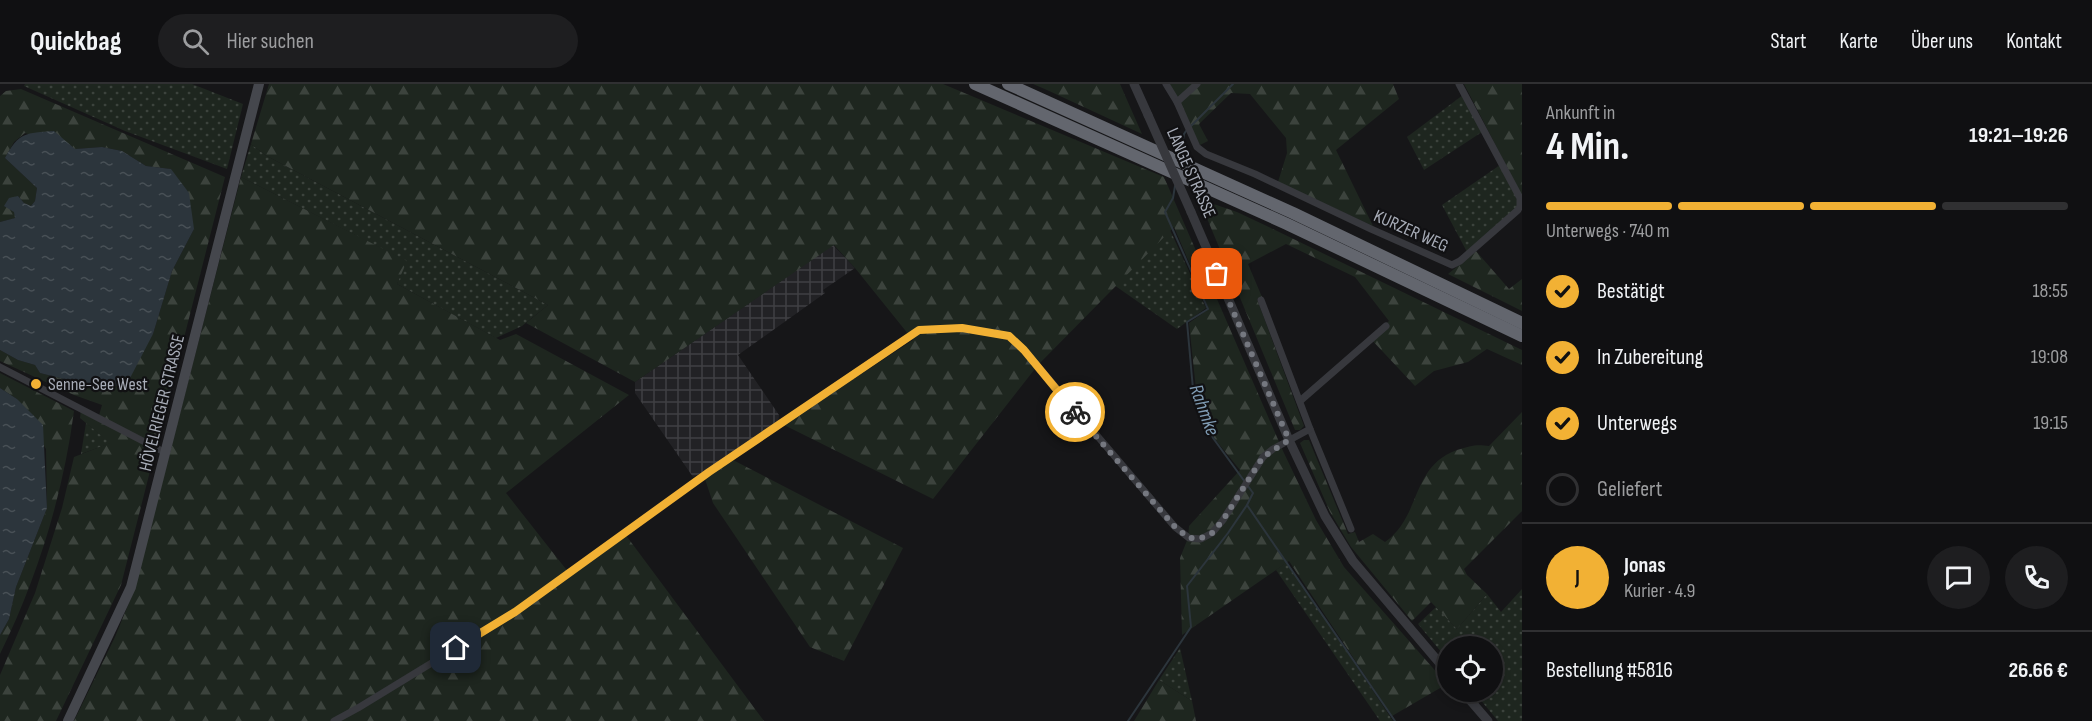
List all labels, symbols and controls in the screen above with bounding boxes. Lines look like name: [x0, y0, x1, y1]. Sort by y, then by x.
search box: [158, 14, 578, 68]
text: Quickbag: [30, 25, 122, 58]
icon: search: [179, 25, 212, 58]
text: Hier suchen: [227, 28, 314, 55]
text: Start: [1770, 29, 1807, 54]
text: Karte: [1840, 29, 1878, 54]
text: Über uns: [1911, 29, 1973, 54]
text: Kontakt: [2006, 29, 2062, 54]
text: Ankunft in: [1546, 101, 1615, 125]
text: 19:21–19:26: [1969, 122, 2068, 149]
text: 4 Min.: [1546, 124, 1629, 171]
street label: LANGE STRASSE: [1162, 125, 1220, 221]
street label: KURZER WEG: [1371, 205, 1451, 257]
text: Unterwegs · 740 m: [1546, 219, 1670, 243]
pin: [1191, 248, 1242, 299]
icon: bag: [1200, 257, 1233, 290]
icon: check: [1546, 275, 1579, 308]
text: Bestätigt: [1597, 278, 1665, 305]
text: 18:55: [2032, 279, 2068, 303]
street label: HÖVELRIEGER STRASSE: [135, 332, 189, 474]
icon: check: [1546, 341, 1579, 374]
text: In Zubereitung: [1597, 344, 1703, 371]
text: 19:08: [2031, 345, 2068, 369]
place label: Senne-See West: [48, 374, 148, 395]
marker: Senne-See West: [29, 377, 43, 391]
water label: Rahmke: [1184, 381, 1224, 439]
courier: [1045, 382, 1105, 442]
icon: bike: [1059, 396, 1092, 429]
icon: check: [1546, 407, 1579, 440]
text: Unterwegs: [1597, 410, 1677, 437]
text: 19:15: [2033, 411, 2068, 435]
text: Geliefert: [1597, 476, 1662, 503]
button: chat: [1927, 546, 1990, 609]
button: phone: [2005, 546, 2068, 609]
text: Jonas: [1624, 552, 1666, 579]
text: J: [1575, 564, 1580, 591]
text: Kurier · 4.9: [1624, 579, 1695, 603]
pin: [430, 622, 481, 673]
icon: home: [439, 631, 472, 664]
map controls: [1437, 636, 1503, 702]
button: locate: [1437, 636, 1503, 702]
text: Bestellung #5816: [1546, 657, 1673, 684]
text: 26.66 €: [2008, 657, 2068, 684]

